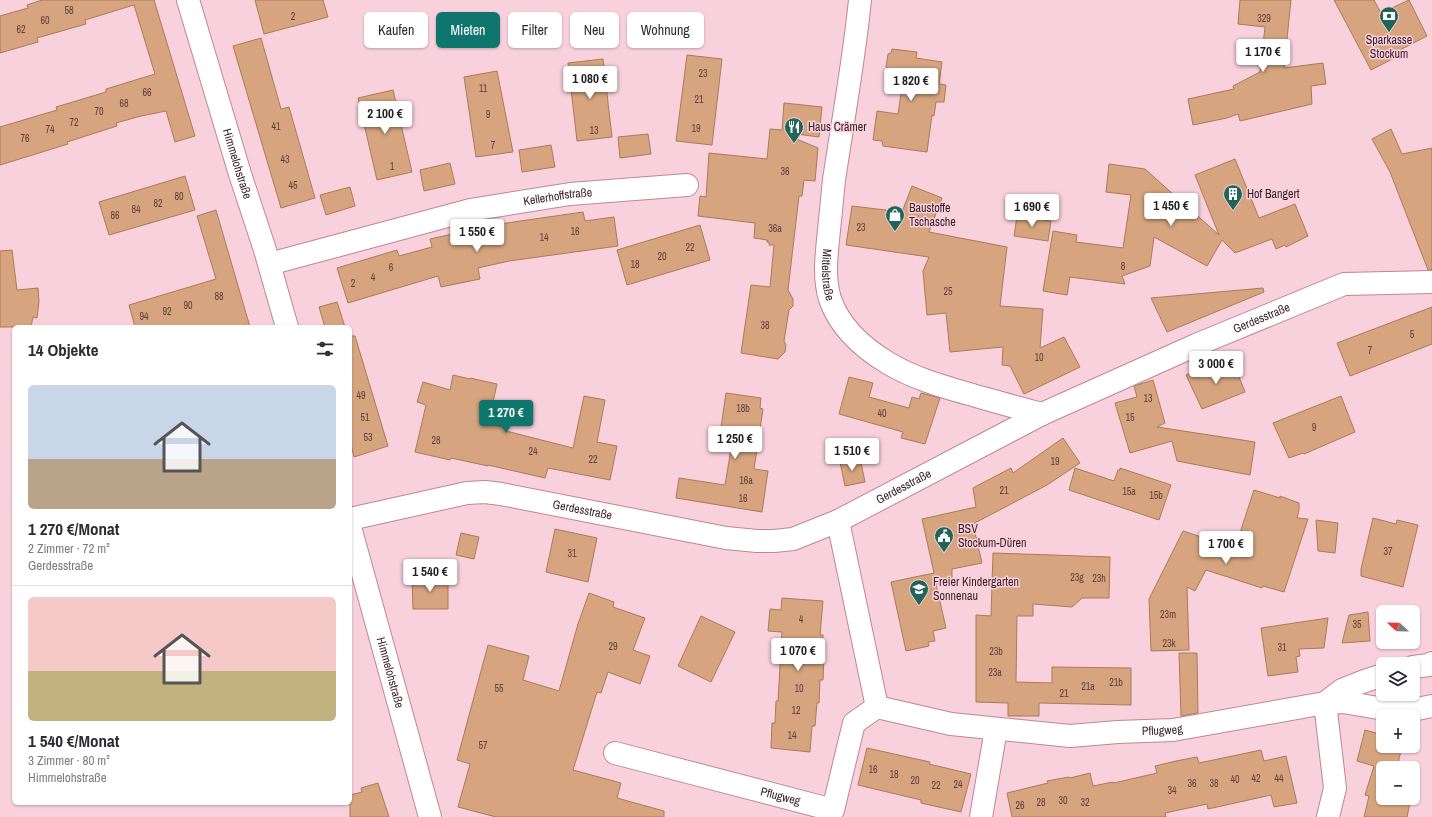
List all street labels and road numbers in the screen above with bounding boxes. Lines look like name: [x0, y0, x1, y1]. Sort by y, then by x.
street label: Himmelohstraße: [219, 127, 256, 201]
street label: Kellerhoffstraße: [522, 184, 593, 209]
street label: Mittelstraße: [818, 248, 838, 303]
street label: Gerdesstraße: [1231, 299, 1292, 337]
street label: Gerdesstraße: [873, 466, 934, 508]
street label: Gerdesstraße: [551, 496, 614, 524]
street label: Himmelohstraße: [373, 635, 408, 710]
street label: Pflugweg: [1142, 720, 1184, 739]
street label: Pflugweg: [759, 783, 803, 809]

